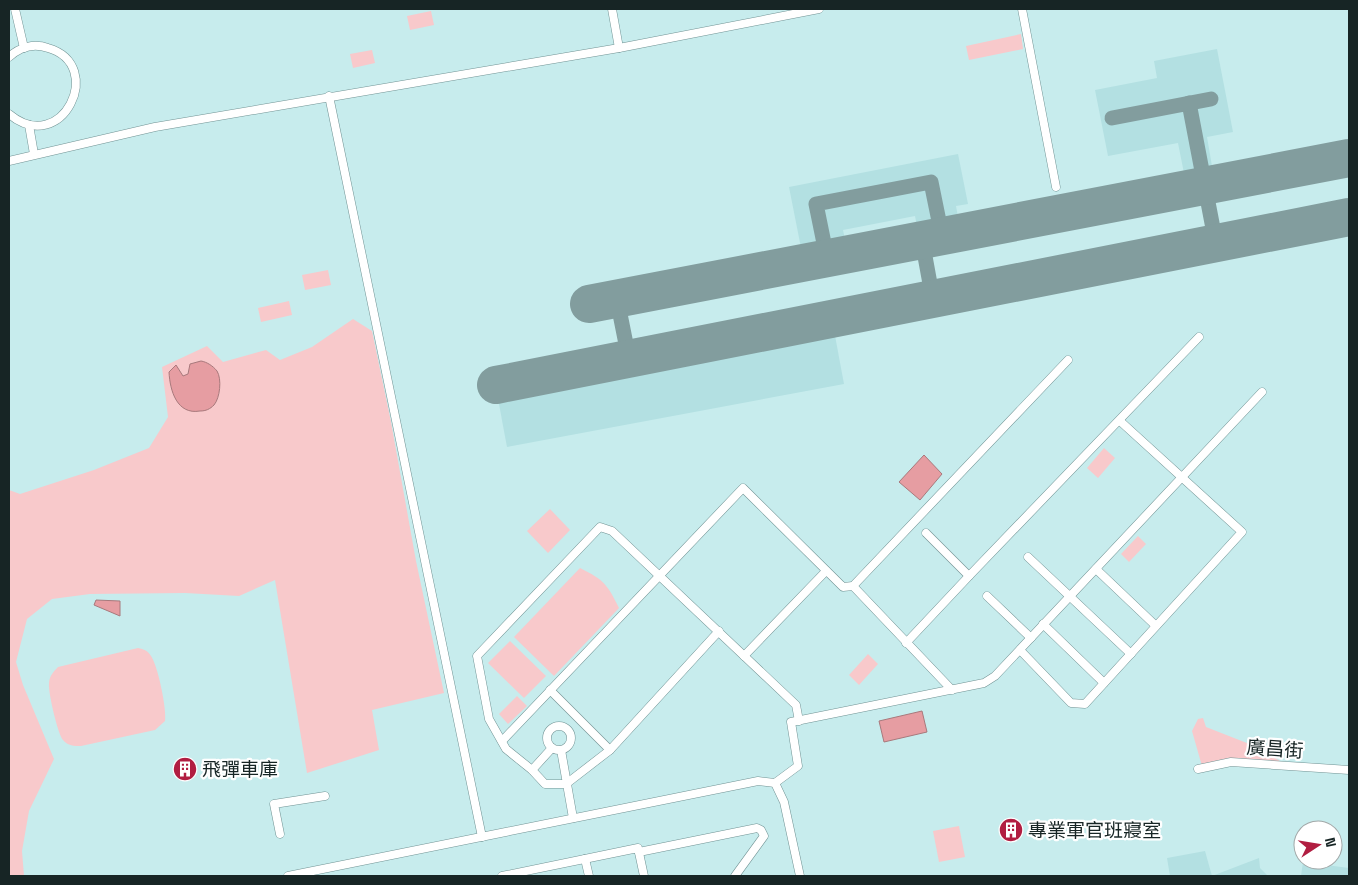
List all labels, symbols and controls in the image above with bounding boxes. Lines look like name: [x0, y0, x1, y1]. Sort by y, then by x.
street label: 廣昌街: [1246, 735, 1304, 763]
building icon: 飛彈車庫: [172, 756, 198, 782]
place label: 飛彈車庫: [202, 757, 278, 782]
building icon: 專業軍官班寢室: [998, 817, 1024, 843]
place label: 專業軍官班寢室: [1028, 818, 1161, 843]
north arrow: [1293, 820, 1343, 870]
text: N: [1321, 836, 1340, 849]

